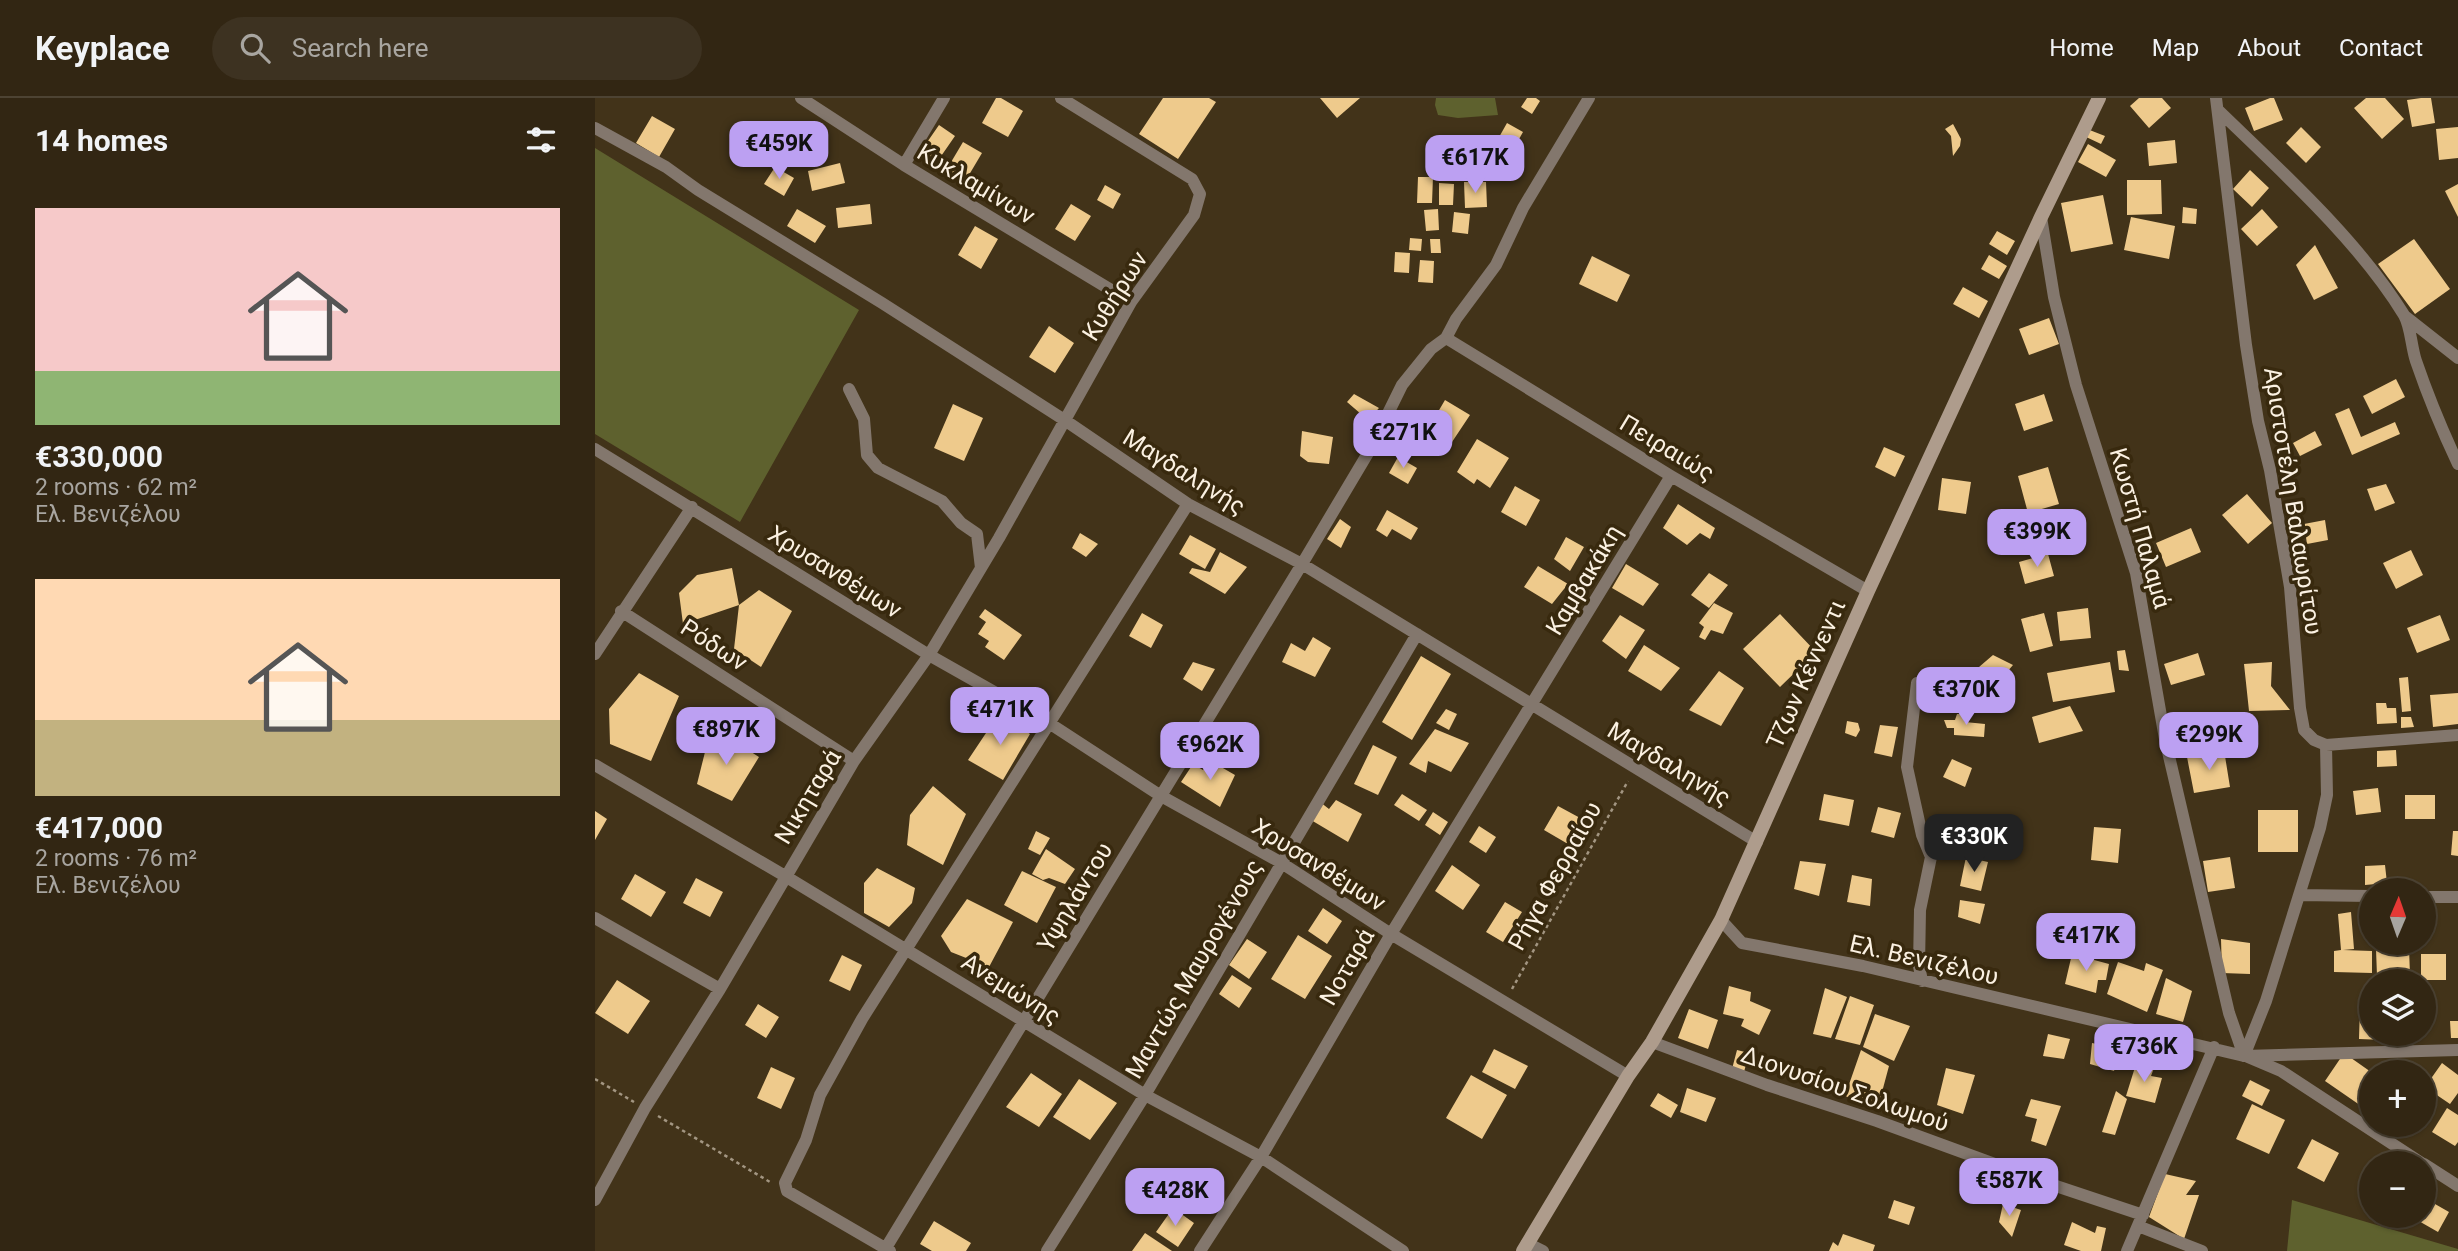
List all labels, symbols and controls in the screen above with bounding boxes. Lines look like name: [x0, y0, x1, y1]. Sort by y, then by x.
search box: [212, 17, 702, 80]
text: Keyplace: [35, 29, 170, 68]
icon: search: [236, 29, 274, 67]
text: Search here: [292, 33, 429, 63]
text: Home: [2049, 34, 2114, 62]
text: Map: [2152, 34, 2199, 62]
text: About: [2237, 34, 2301, 62]
text: Contact: [2339, 34, 2423, 62]
icon: filters: [522, 121, 560, 159]
pin: €459K: [730, 122, 828, 181]
text: 14 homes: [35, 123, 168, 158]
text: €459K: [745, 130, 813, 157]
pin: €617K: [1426, 136, 1524, 195]
street label: Κυκλαμίνων: [912, 138, 1040, 230]
text: €617K: [1441, 144, 1509, 171]
street label: Κυθήρων: [1077, 246, 1154, 346]
icon: home: [235, 253, 361, 379]
street label: Αριστοτέλη Βαλαωρίτου: [2258, 365, 2328, 637]
street label: Πειραιώς: [1615, 409, 1719, 487]
pin: €271K: [1354, 410, 1452, 470]
text: €271K: [1369, 419, 1437, 446]
street label: Μαγδαληνής: [1118, 423, 1250, 521]
text: €330,000: [35, 439, 163, 474]
street label: Κωστή Παλαμά: [2104, 445, 2176, 612]
text: 2 rooms · 62 m²: [35, 474, 197, 501]
text: Ελ. Βενιζέλου: [35, 501, 181, 528]
pin: €399K: [1988, 510, 2086, 569]
text: €399K: [2003, 518, 2071, 545]
street label: Χρυσανθέμων: [763, 520, 907, 624]
street label: Καμβακάκη: [1540, 520, 1628, 640]
street label: Τζων Κέννεντι: [1761, 595, 1851, 753]
street label: Ρόδων: [676, 613, 753, 677]
icon: home: [235, 624, 361, 750]
pin: €370K: [1917, 668, 2015, 727]
text: €370K: [1932, 676, 2000, 703]
pin: €471K: [951, 688, 1049, 747]
text: €471K: [966, 696, 1034, 723]
pin: €897K: [677, 708, 775, 767]
pin: €299K: [2160, 712, 2258, 772]
text: €897K: [692, 716, 760, 743]
street label: Μαγδαληνής: [1602, 716, 1736, 812]
text: €299K: [2175, 721, 2243, 748]
pin: €962K: [1161, 722, 1259, 782]
text: €962K: [1176, 731, 1244, 758]
street label: Νικηταρά: [769, 744, 847, 849]
street label: Ρήγα Φερραίου: [1503, 797, 1607, 955]
text: €417,000: [35, 810, 163, 845]
street label: Χρυσανθέμων: [1247, 813, 1391, 917]
pin: €330K: [1925, 814, 2023, 874]
text: €330K: [1940, 823, 2008, 850]
street label: Υψηλάντου: [1032, 837, 1118, 957]
text: 2 rooms · 76 m²: [35, 845, 197, 872]
street label: Μαντώς Μαυρογένους: [1120, 854, 1268, 1084]
text: Ελ. Βενιζέλου: [35, 872, 181, 899]
north arrow: [2359, 878, 2436, 956]
map controls: [2359, 878, 2436, 1228]
pin: €417K: [2037, 914, 2135, 973]
text: €417K: [2052, 922, 2120, 949]
street label: Νοταρά: [1314, 923, 1380, 1010]
street label: Ελ. Βενιζέλου: [1847, 929, 2001, 991]
street label: Ανεμώνης: [956, 948, 1066, 1030]
button: layers: [2359, 969, 2436, 1046]
pin: €736K: [2095, 1024, 2193, 1084]
text: €736K: [2110, 1033, 2178, 1060]
street label: Διονυσίου Σολωμού: [1737, 1040, 1953, 1138]
button: +: [2359, 1060, 2436, 1137]
button: −: [2359, 1151, 2436, 1228]
pin: €587K: [1960, 1158, 2058, 1218]
text: €587K: [1975, 1167, 2043, 1194]
pin: €428K: [1126, 1168, 1224, 1228]
text: €428K: [1141, 1177, 1209, 1204]

